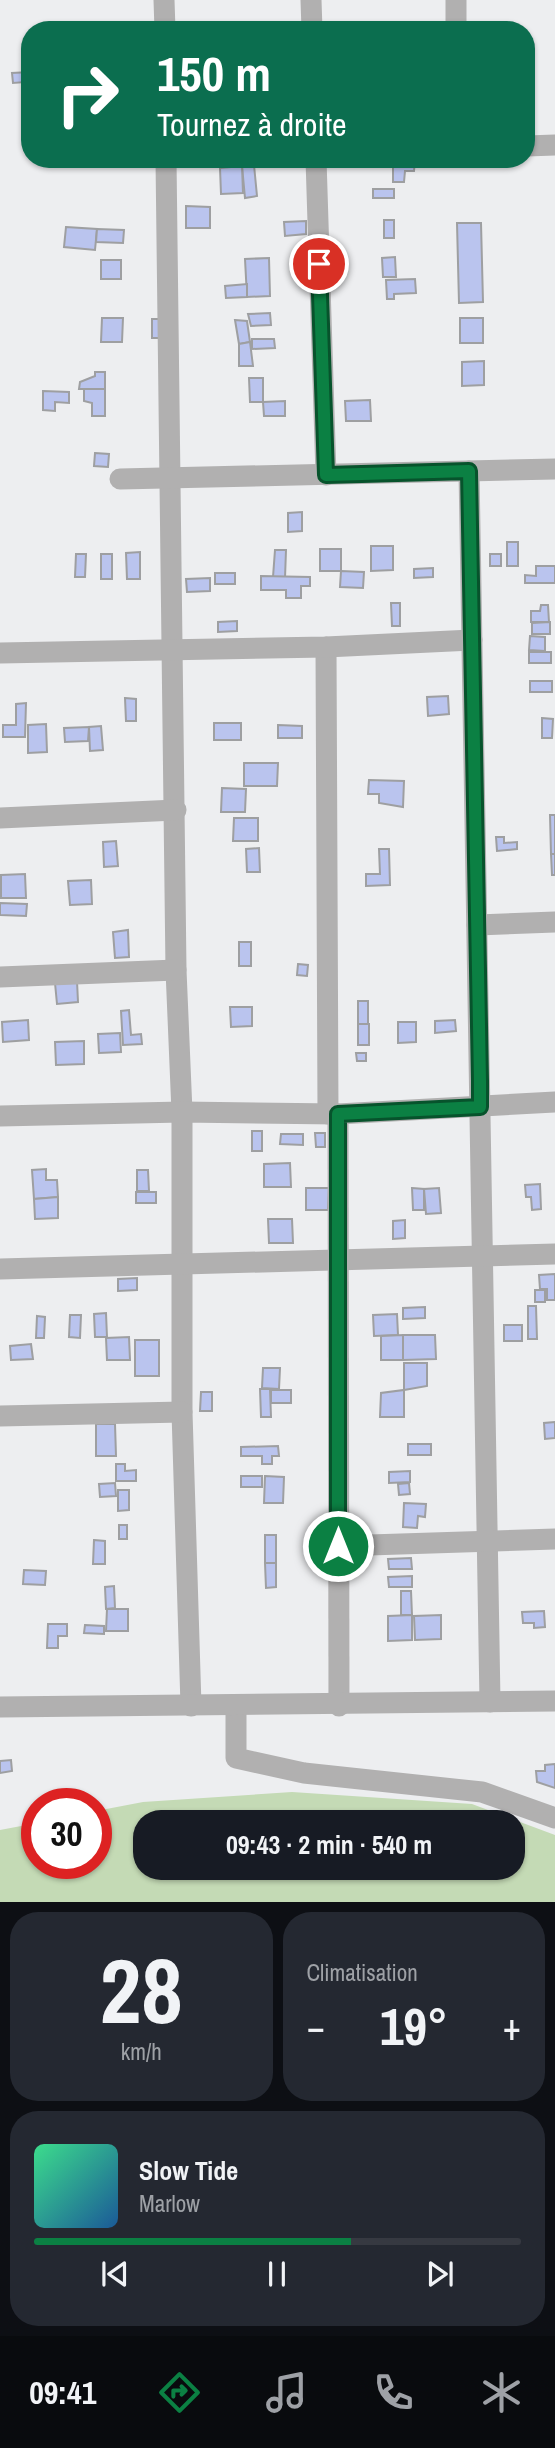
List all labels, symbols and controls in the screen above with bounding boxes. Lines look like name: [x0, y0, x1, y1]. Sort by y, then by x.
text: 150 m: [157, 40, 271, 106]
icon: right: [42, 49, 133, 140]
text: Tournez à droite: [157, 103, 347, 146]
pin: [289, 234, 349, 294]
icon: arrive: [300, 245, 338, 283]
position arrow: [301, 1509, 375, 1583]
speed limit sign: 30: [21, 1788, 112, 1879]
text: 09:43 · 2 min · 540 m: [226, 1827, 432, 1862]
text: 28: [100, 1929, 183, 2051]
text: Climatisation: [307, 1957, 418, 1988]
text: 19°: [380, 1991, 448, 2061]
text: −: [307, 2001, 325, 2052]
text: +: [503, 2001, 521, 2052]
text: km/h: [121, 2036, 162, 2067]
text: Slow Tide: [139, 2153, 238, 2188]
text: Marlow: [139, 2188, 200, 2219]
icon: previous: [96, 2255, 134, 2293]
icon: pause: [258, 2255, 296, 2293]
icon: next: [421, 2255, 459, 2293]
icon: directions: [155, 2368, 204, 2417]
icon: music: [262, 2368, 311, 2417]
icon: phone: [369, 2368, 418, 2417]
icon: climate: [477, 2368, 526, 2417]
text: 09:41: [29, 2371, 96, 2414]

